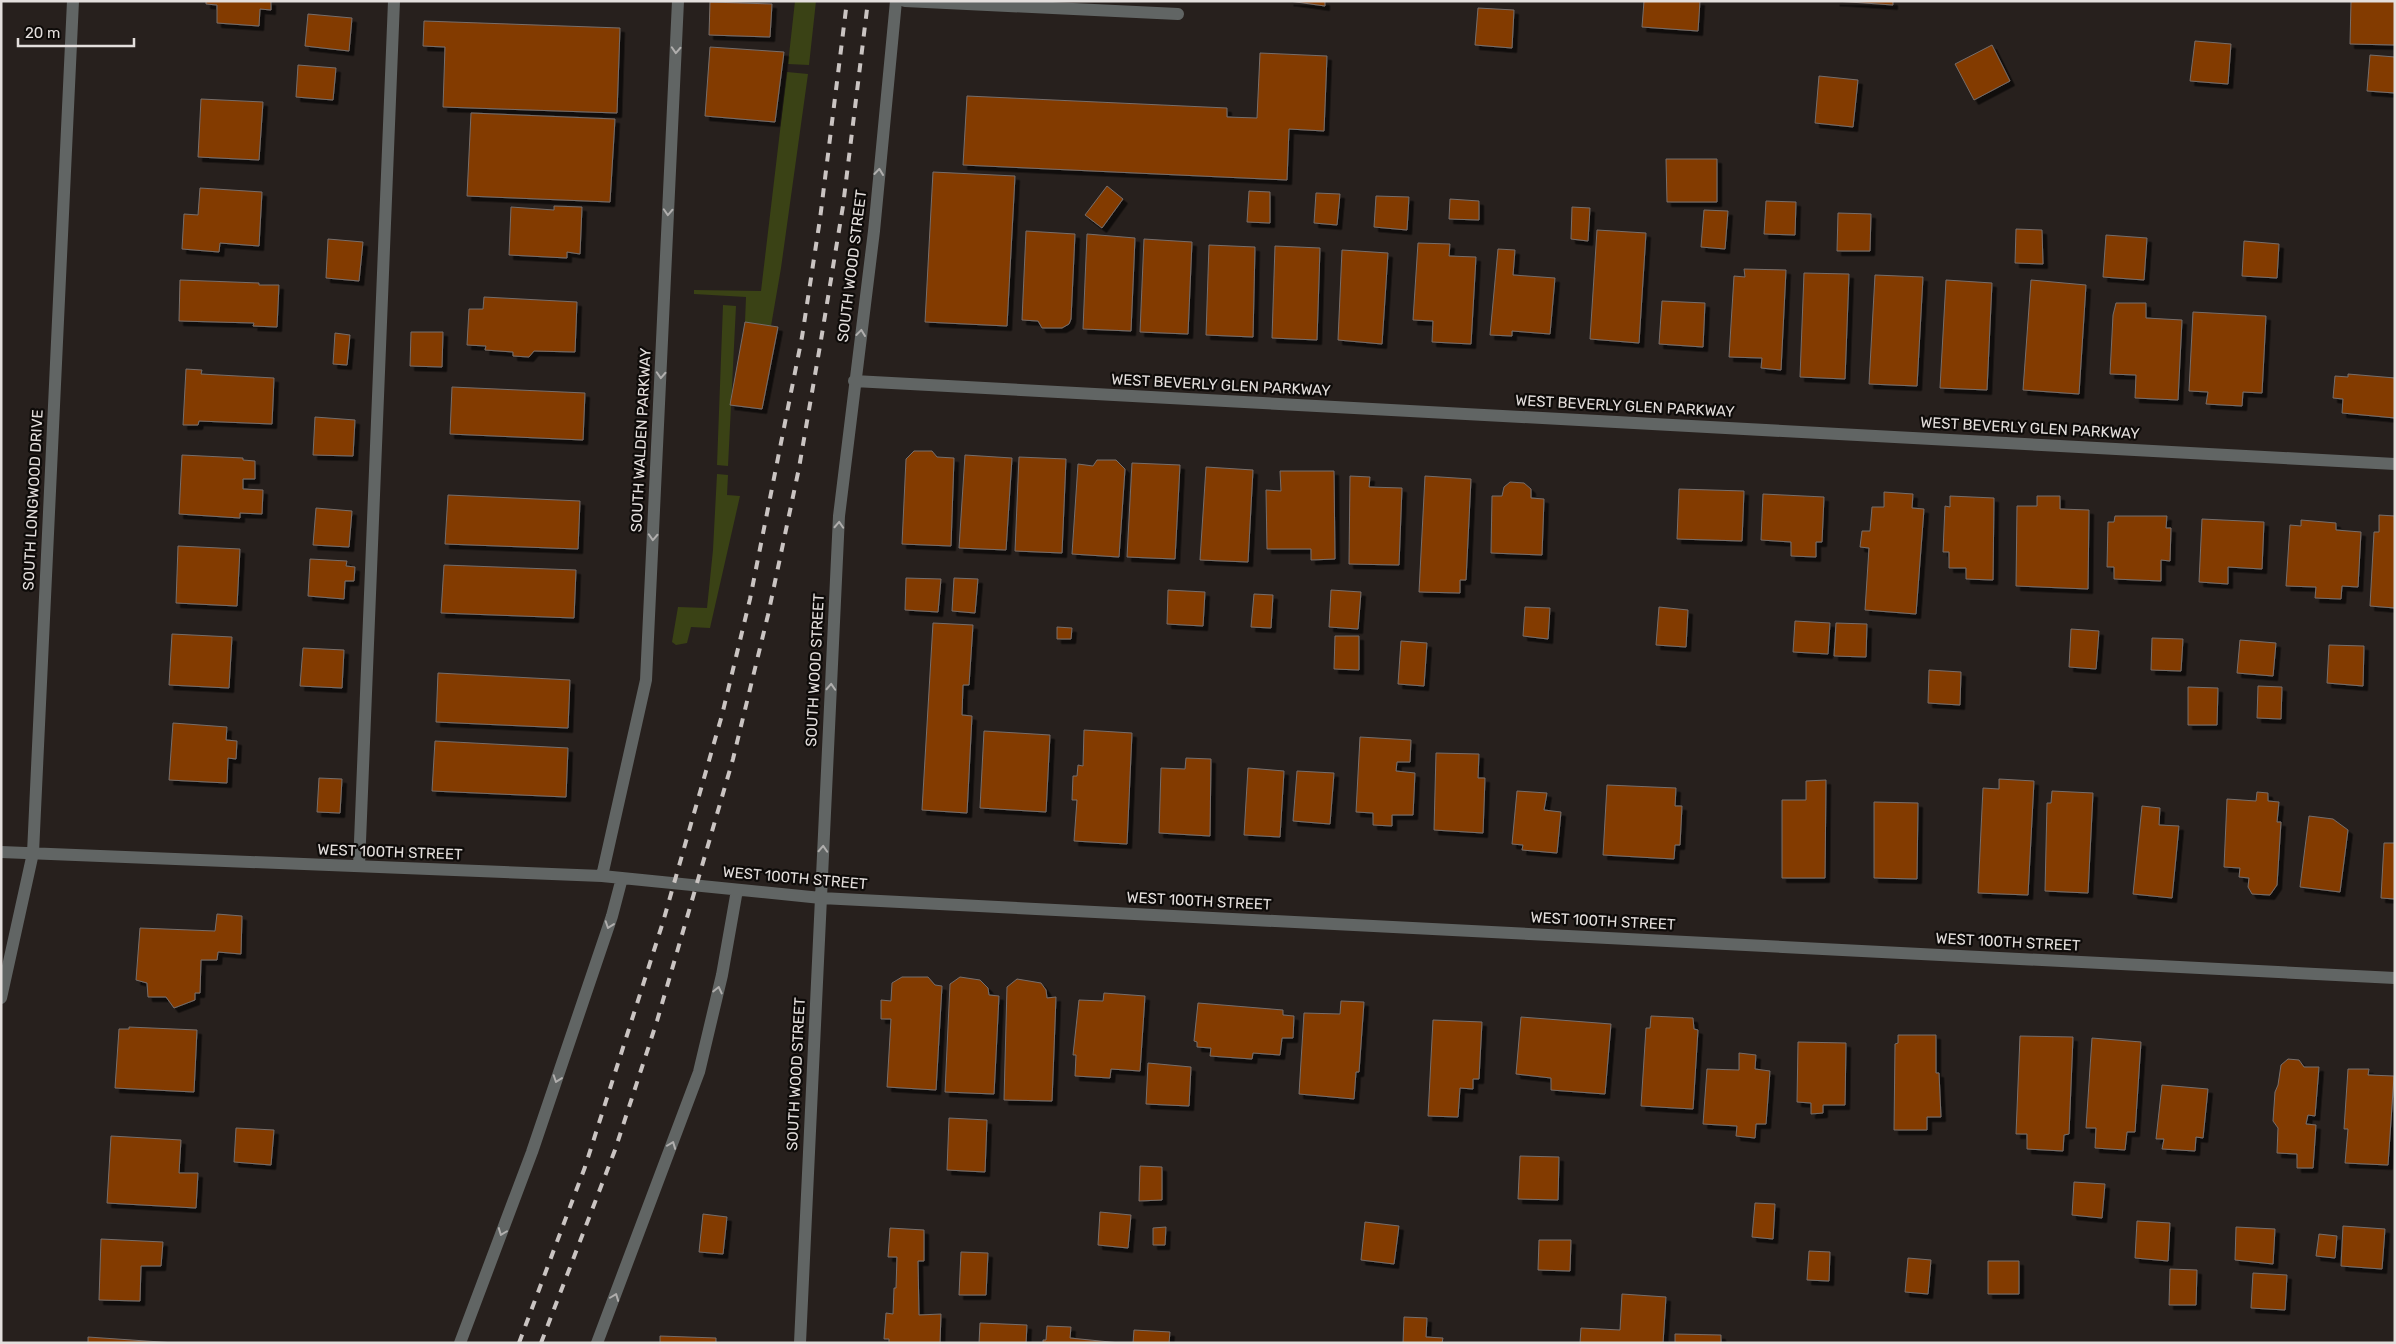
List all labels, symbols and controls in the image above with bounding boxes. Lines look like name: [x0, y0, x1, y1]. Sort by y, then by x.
scale bar: [18, 15, 134, 47]
text: 20 m: [25, 24, 60, 42]
one-way arrow: [671, 46, 681, 54]
one-way arrow: [874, 167, 885, 175]
street label: SOUTH WOOD STREET: [834, 188, 870, 343]
one-way arrow: [663, 209, 674, 217]
one-way arrow: [855, 329, 865, 337]
street label: SOUTH WALDEN PARKWAY: [627, 347, 655, 533]
street label: WEST BEVERLY GLEN PARKWAY: [1111, 370, 1332, 400]
one-way arrow: [655, 371, 666, 379]
street label: WEST BEVERLY GLEN PARKWAY: [1515, 391, 1736, 421]
street label: SOUTH LONGWOOD DRIVE: [19, 409, 47, 591]
street label: WEST BEVERLY GLEN PARKWAY: [1920, 413, 2141, 443]
one-way arrow: [833, 521, 844, 529]
one-way arrow: [648, 533, 659, 541]
street label: SOUTH WOOD STREET: [802, 593, 828, 747]
one-way arrow: [825, 683, 836, 691]
street label: WEST 100TH STREET: [317, 840, 463, 864]
one-way arrow: [818, 845, 828, 853]
street label: WEST 100TH STREET: [722, 863, 868, 893]
street label: WEST 100TH STREET: [1126, 888, 1272, 914]
street label: WEST 100TH STREET: [1530, 908, 1676, 934]
one-way arrow: [605, 921, 615, 929]
street label: WEST 100TH STREET: [1935, 929, 2081, 955]
one-way arrow: [712, 985, 723, 994]
street label: SOUTH WOOD STREET: [783, 997, 809, 1151]
one-way arrow: [553, 1075, 563, 1083]
one-way arrow: [666, 1141, 676, 1150]
one-way arrow: [498, 1227, 508, 1236]
one-way arrow: [609, 1293, 619, 1302]

